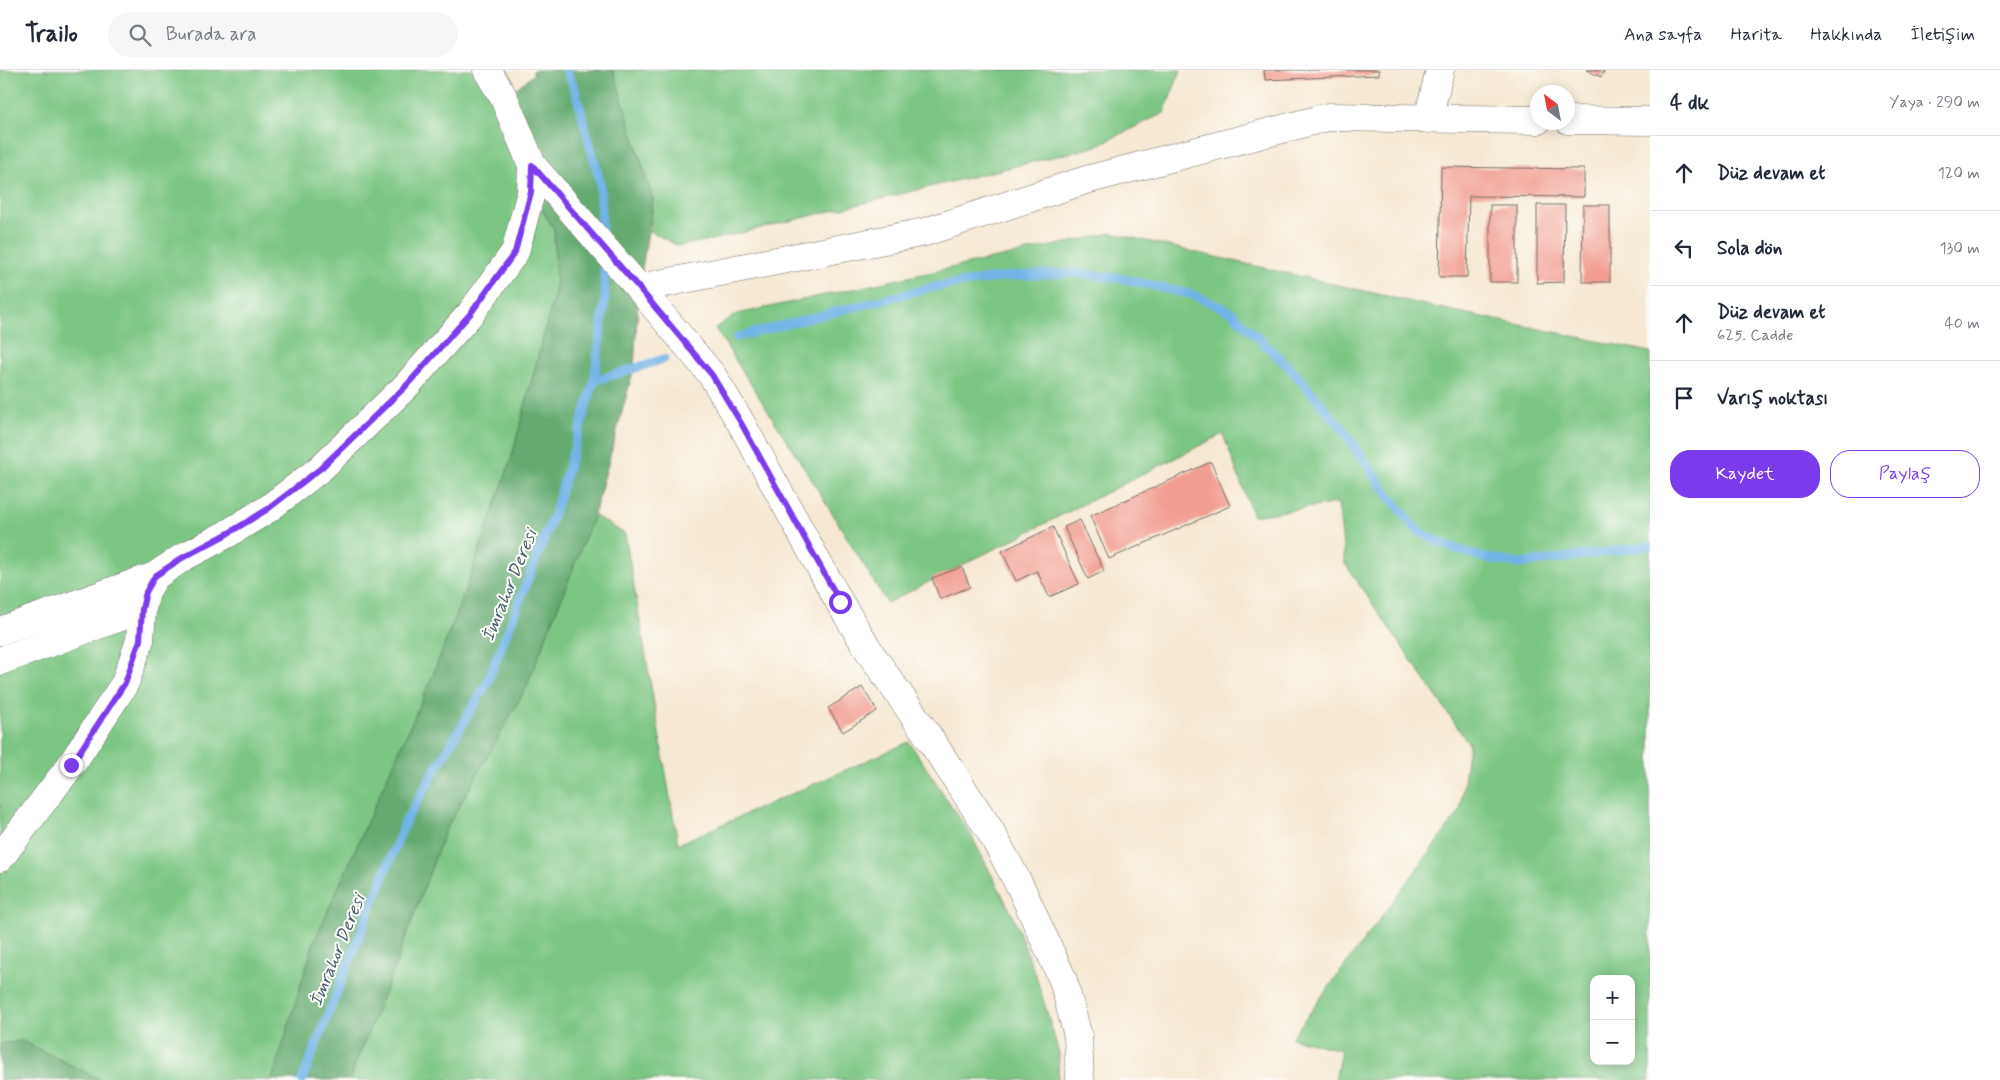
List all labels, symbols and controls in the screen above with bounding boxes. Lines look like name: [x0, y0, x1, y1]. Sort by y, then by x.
search box: [108, 12, 458, 57]
text: Trailo: [25, 19, 78, 50]
icon: search: [126, 21, 154, 49]
text: Burada ara: [166, 22, 257, 47]
text: Ana sayfa: [1624, 23, 1703, 47]
text: Harita: [1731, 23, 1782, 47]
text: Hakkında: [1810, 23, 1883, 47]
text: İletişim: [1911, 23, 1975, 47]
north arrow: [1530, 85, 1575, 130]
text: 4 dk: [1670, 89, 1709, 117]
text: Yaya · 290 m: [1889, 92, 1980, 113]
icon: ahead: [1670, 159, 1698, 187]
text: Düz devam et: [1717, 161, 1825, 186]
text: 120 m: [1938, 163, 1980, 184]
icon: left: [1670, 234, 1698, 262]
text: Sola dön: [1717, 236, 1782, 261]
text: 130 m: [1939, 238, 1980, 259]
text: Düz devam et: [1717, 300, 1825, 325]
icon: ahead: [1670, 309, 1698, 337]
text: 40 m: [1944, 313, 1980, 334]
text: 625. Cadde: [1717, 325, 1793, 346]
icon: arrive: [1670, 384, 1698, 412]
text: Varış noktası: [1717, 386, 1828, 411]
button: Kaydet: [1670, 450, 1820, 498]
button: Paylaş: [1830, 450, 1980, 498]
water label: İmrahor Deresi: [477, 523, 544, 645]
route start: [829, 591, 852, 614]
route end: [60, 754, 83, 777]
water label: İmrahor Deresi: [305, 888, 372, 1010]
map controls: [1590, 975, 1635, 1065]
button: +: [1590, 975, 1635, 1020]
button: −: [1590, 1020, 1635, 1065]

